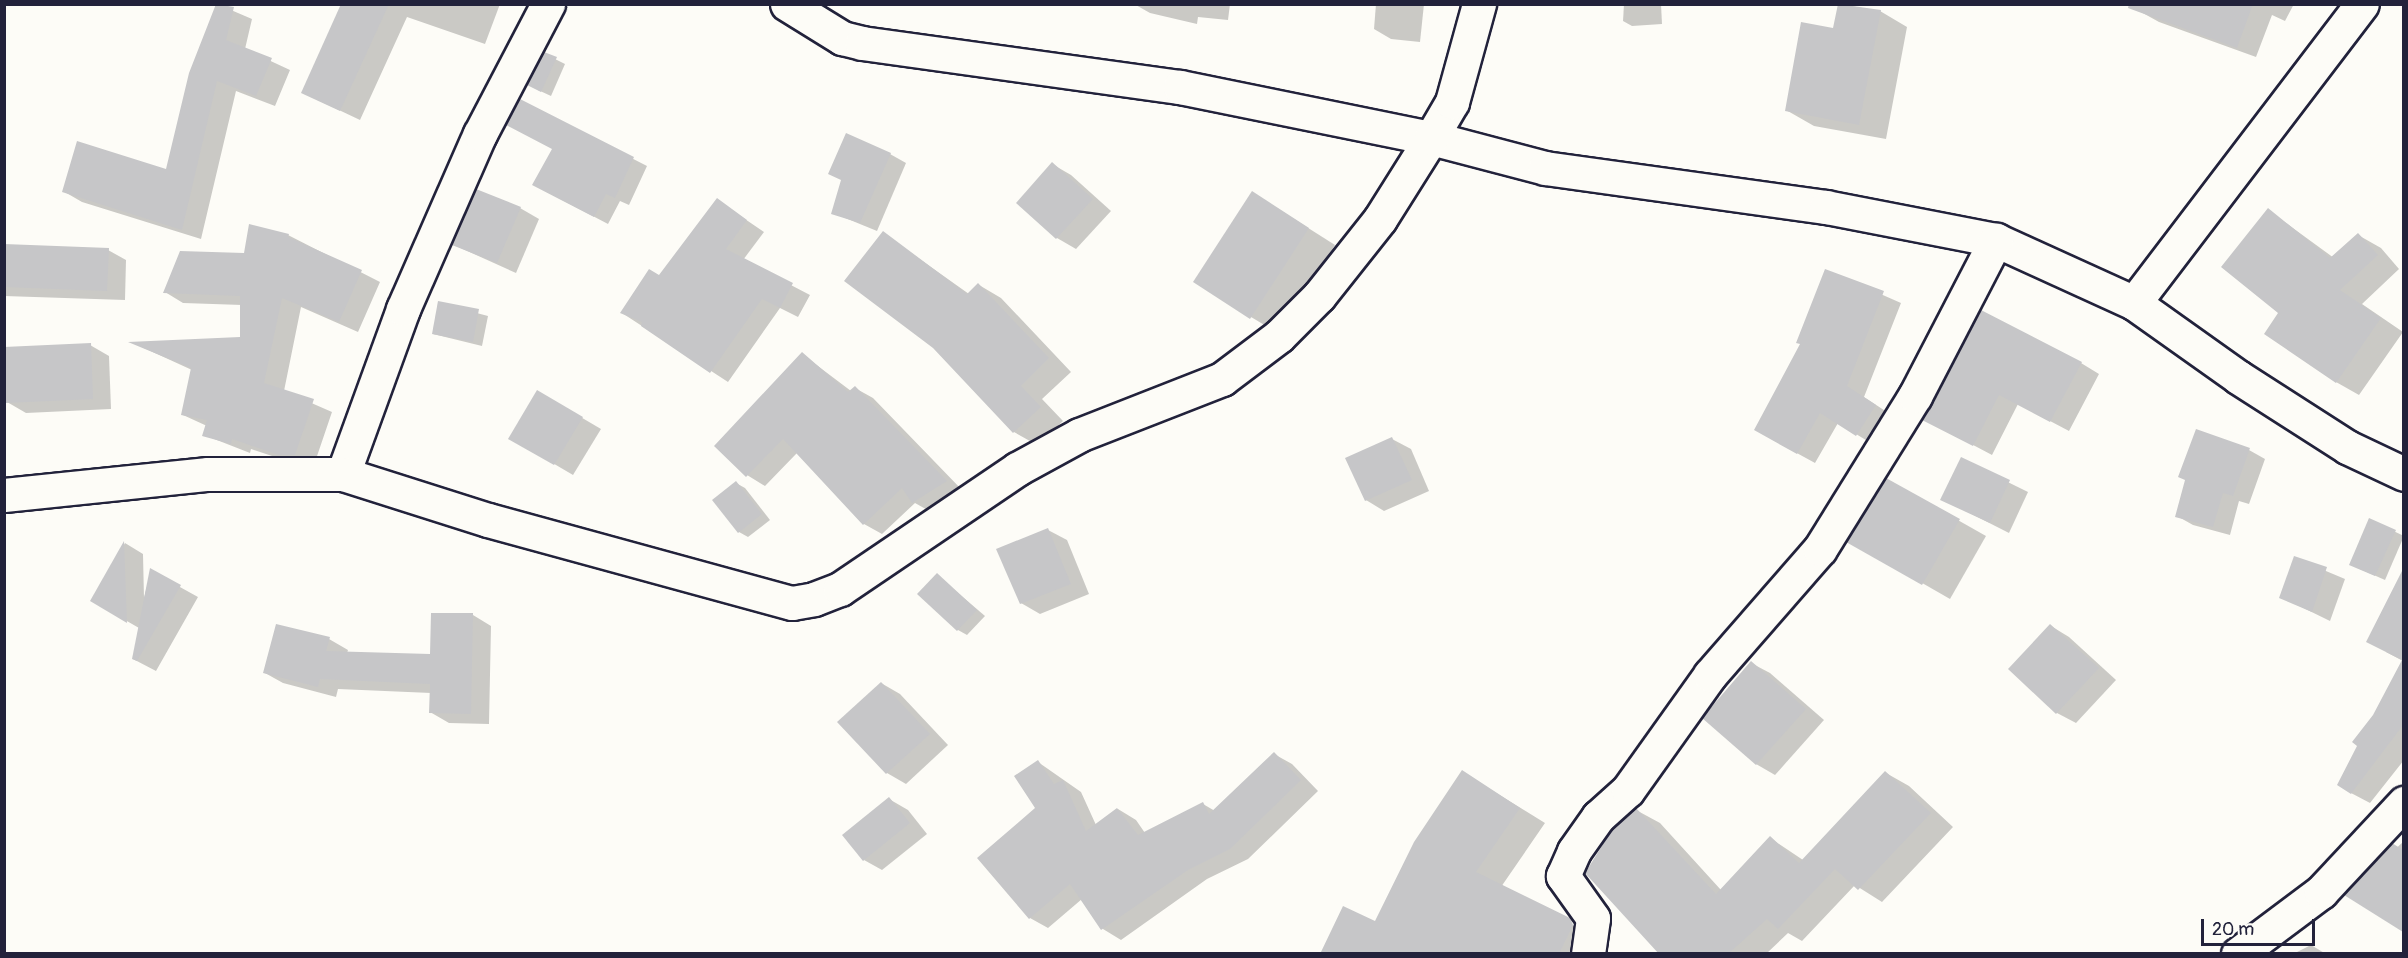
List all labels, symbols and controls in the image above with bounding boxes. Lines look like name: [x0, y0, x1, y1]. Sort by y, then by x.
scale bar: [2204, 907, 2318, 945]
text: 20 m: [2212, 918, 2254, 941]

